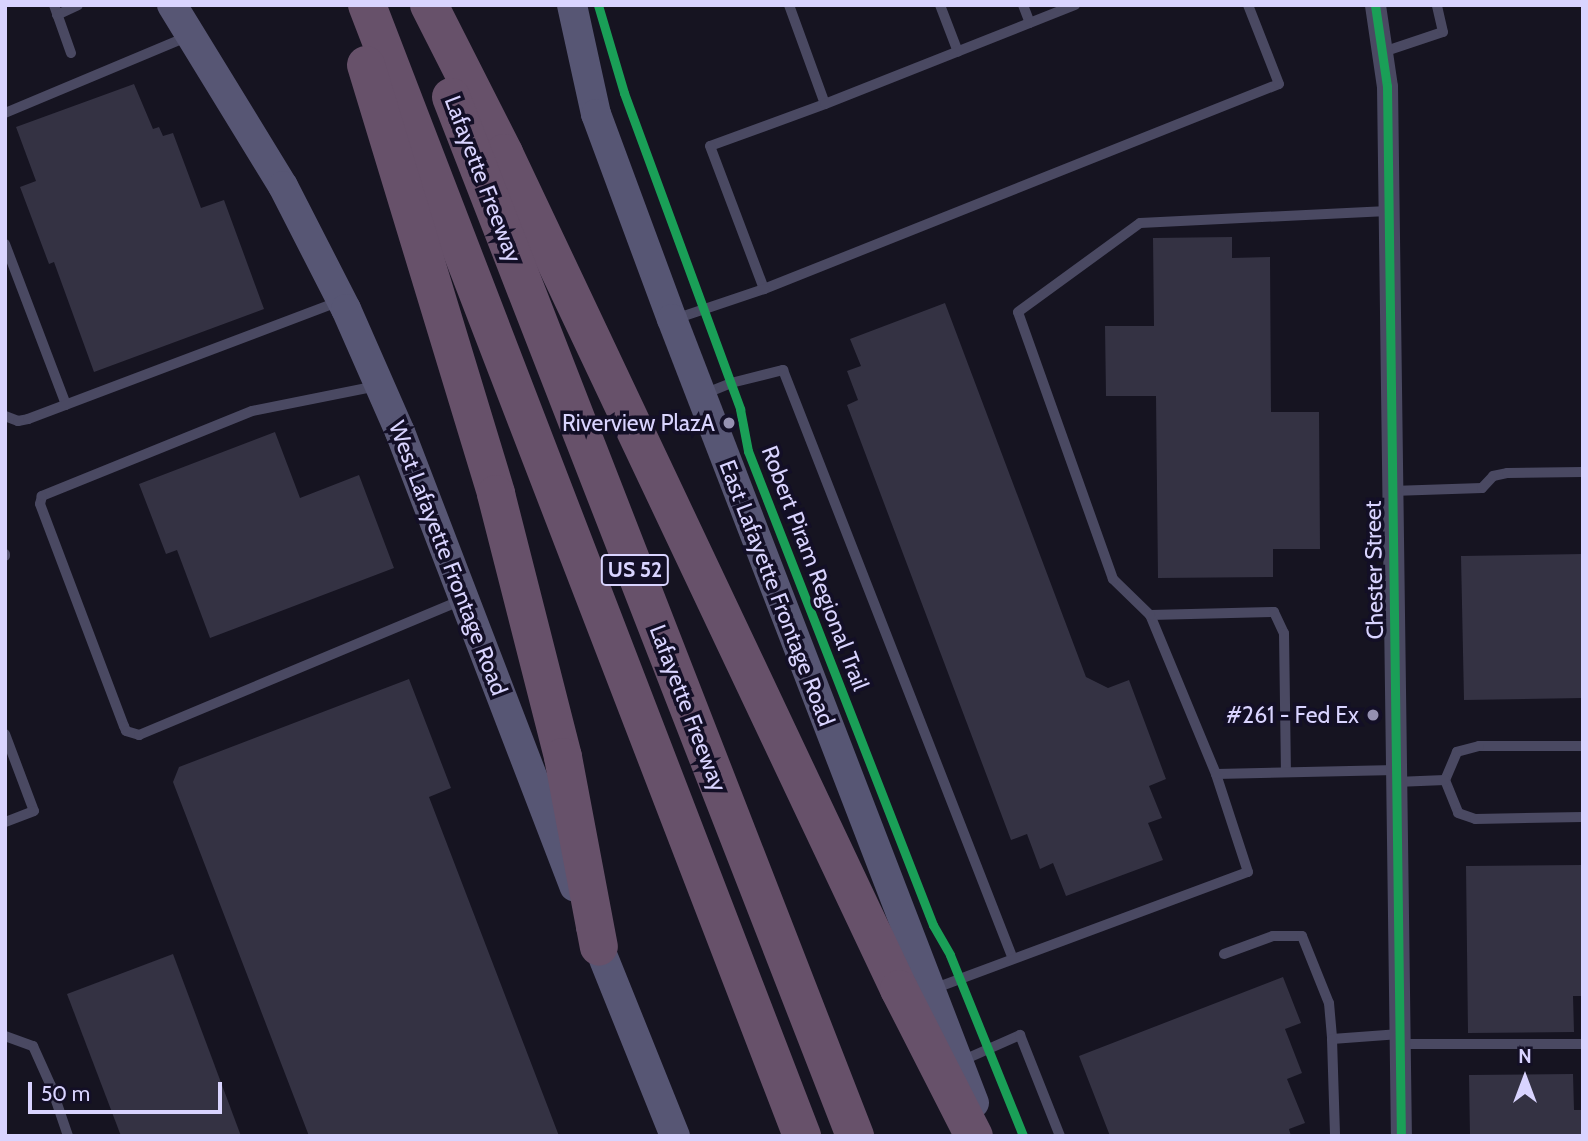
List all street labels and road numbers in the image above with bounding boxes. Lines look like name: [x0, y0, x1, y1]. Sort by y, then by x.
street label: Lafayette Freeway: [439, 92, 527, 266]
street label: West Lafayette Frontage Road: [383, 417, 513, 699]
street label: Robert Piram Regional Trail: [756, 442, 874, 694]
street label: East Lafayette Frontage Road: [713, 456, 841, 730]
street label: Chester Street: [1359, 500, 1389, 640]
road number: US 52: [600, 552, 670, 588]
street label: Lafayette Freeway: [644, 621, 732, 795]

